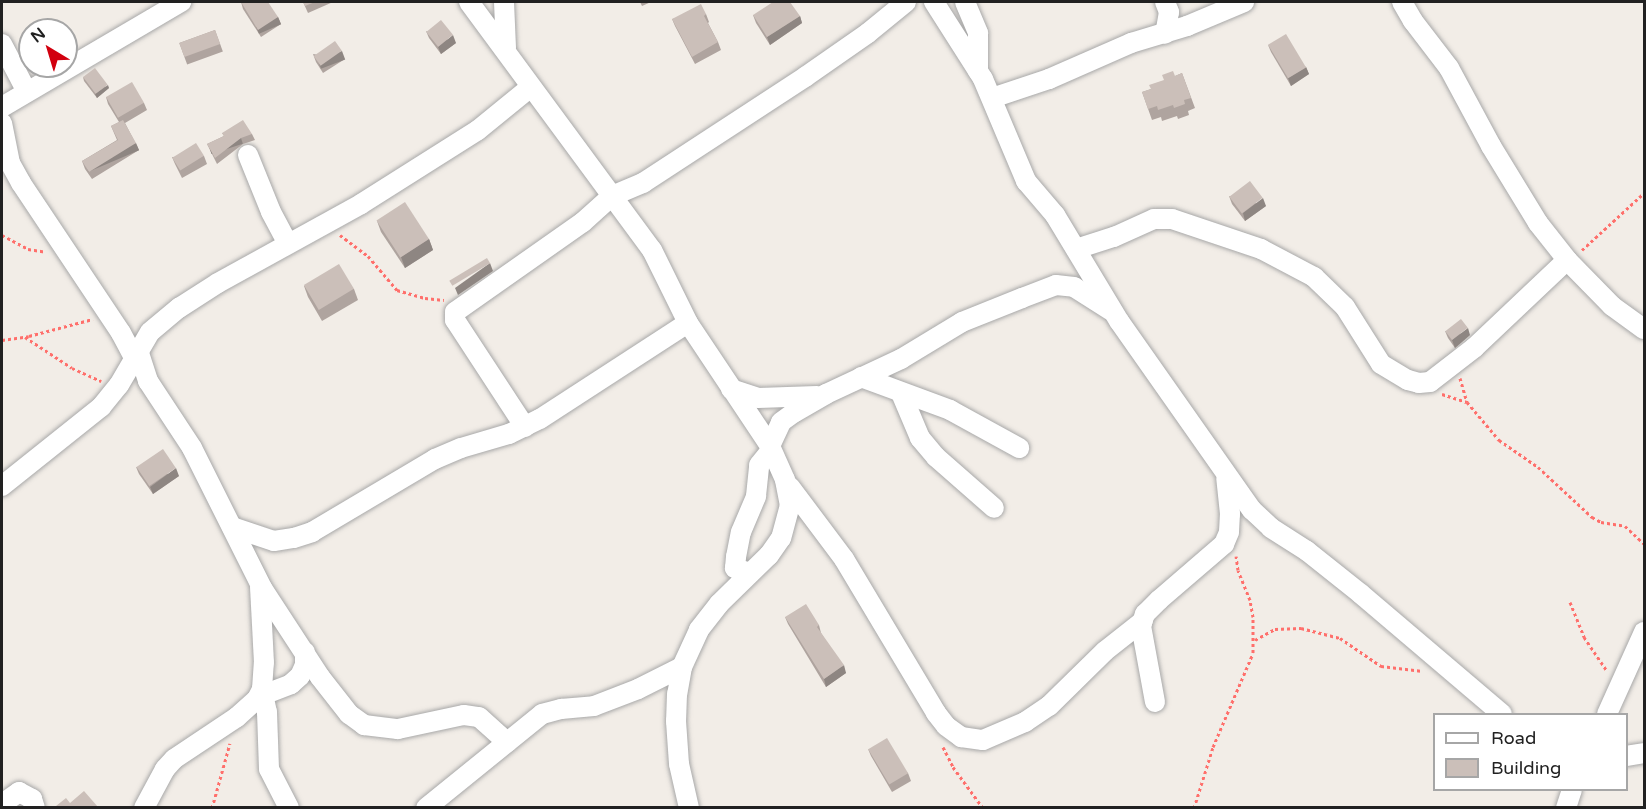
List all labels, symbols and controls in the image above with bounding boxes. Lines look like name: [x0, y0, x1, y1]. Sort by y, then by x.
north arrow: [18, 18, 78, 78]
text: N: [27, 24, 49, 47]
legend: [1433, 713, 1628, 791]
text: Road: [1491, 727, 1536, 749]
text: Building: [1491, 757, 1561, 779]

